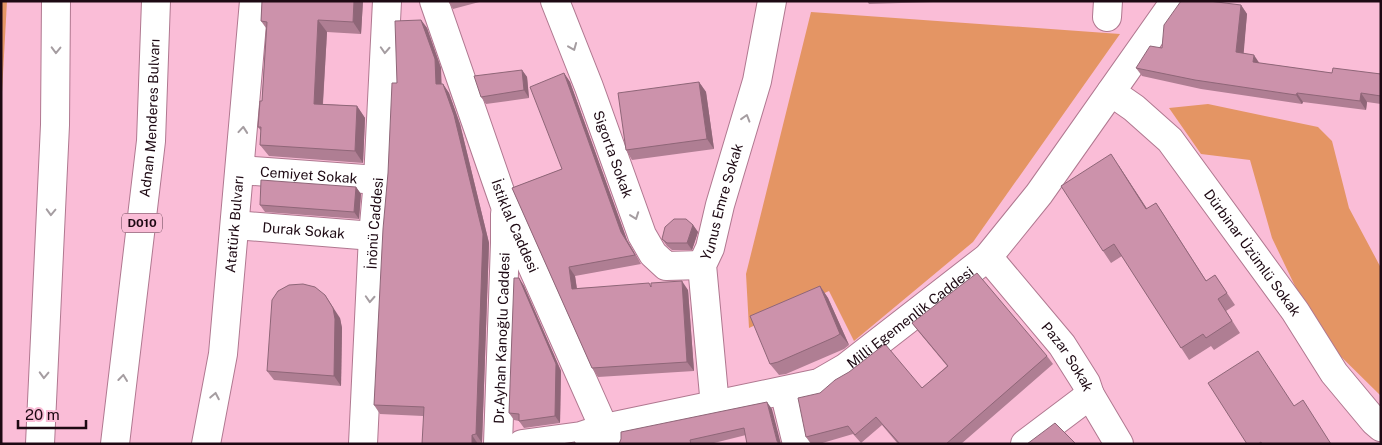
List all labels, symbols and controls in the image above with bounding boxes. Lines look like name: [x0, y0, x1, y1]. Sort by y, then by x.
street label: Adnan Menderes Bulvarı: [136, 38, 163, 198]
one-way arrow: [567, 42, 577, 51]
one-way arrow: [50, 46, 61, 54]
one-way arrow: [379, 46, 390, 54]
street label: Sigorta Sokak: [590, 108, 636, 200]
one-way arrow: [741, 114, 751, 122]
one-way arrow: [238, 126, 249, 134]
street label: Yunus Emre Sokak: [697, 141, 746, 263]
street label: Cemiyet Sokak: [260, 163, 358, 187]
street label: Atatürk Bulvarı: [222, 175, 247, 273]
street label: İstiklal Caddesi: [488, 176, 542, 275]
street label: İnönü Caddesi: [361, 177, 386, 270]
street label: Dürbinar Üzümlü Sokak: [1201, 186, 1304, 319]
one-way arrow: [46, 209, 56, 217]
one-way arrow: [629, 211, 639, 219]
road number: D010: [122, 214, 162, 232]
street label: Durak Sokak: [262, 219, 346, 242]
street label: Dr.Ayhan Kanoğlu Caddesi: [491, 252, 513, 424]
street label: Milli Egemenlik Caddesi: [844, 263, 977, 371]
one-way arrow: [364, 296, 375, 304]
street label: Pazar Sokak: [1038, 319, 1096, 394]
one-way arrow: [39, 371, 50, 379]
one-way arrow: [117, 374, 128, 382]
one-way arrow: [209, 391, 219, 400]
scale bar: [18, 398, 85, 430]
text: 20 m: [25, 406, 60, 423]

